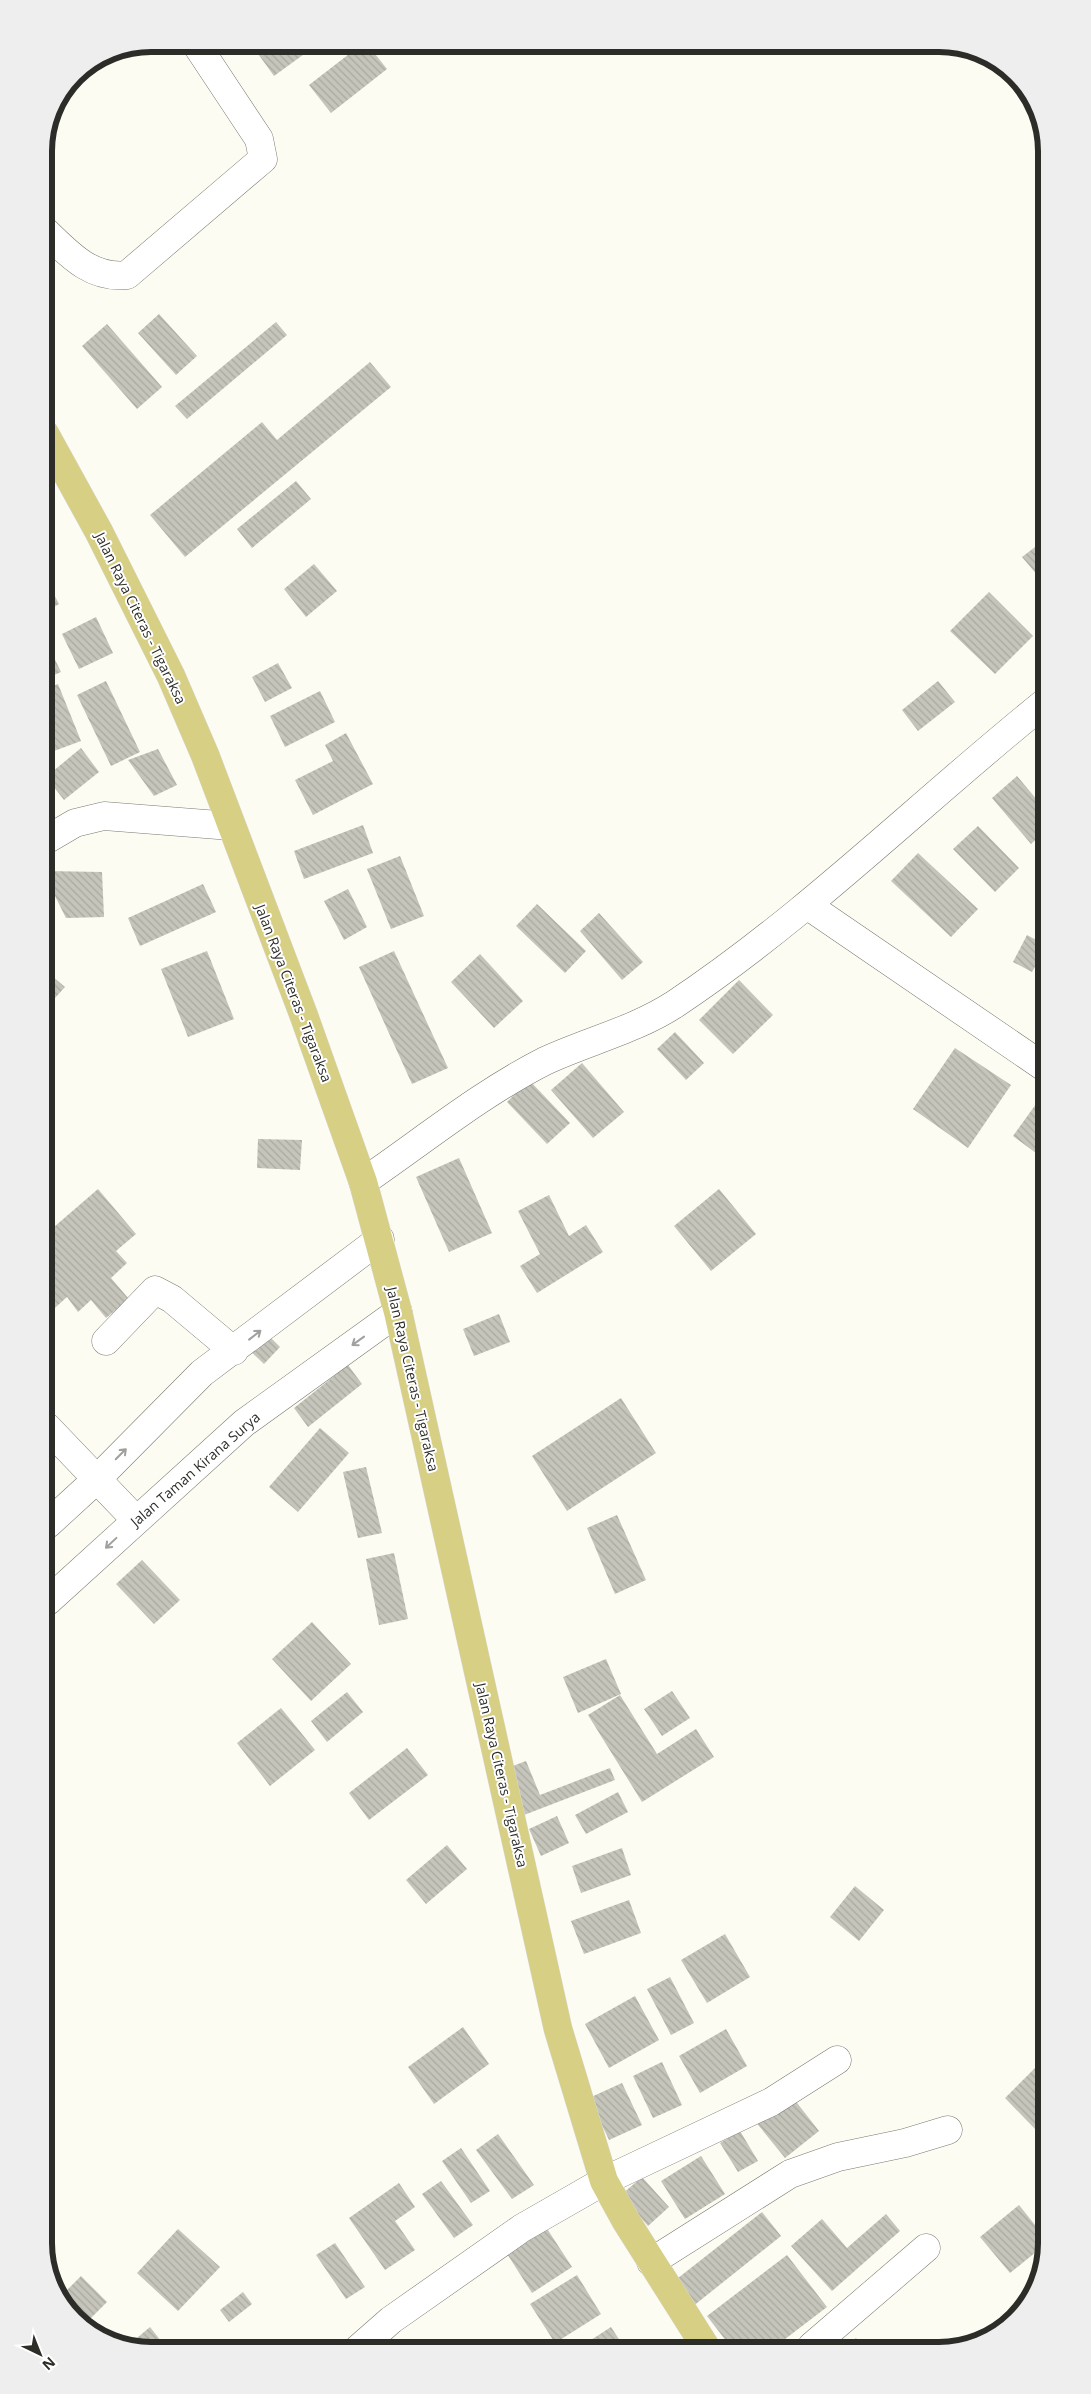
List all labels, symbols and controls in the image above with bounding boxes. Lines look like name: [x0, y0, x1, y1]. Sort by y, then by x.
street label: Jalan Raya Citeras - Tigaraksa: [90, 527, 191, 707]
street label: Jalan Raya Citeras - Tigaraksa: [251, 899, 337, 1085]
street label: Jalan Raya Citeras - Tigaraksa: [382, 1283, 444, 1473]
one-way arrow: [248, 1330, 262, 1340]
one-way arrow: [352, 1336, 366, 1346]
street label: Jalan Taman Kirana Surya: [125, 1407, 264, 1532]
one-way arrow: [115, 1448, 127, 1461]
one-way arrow: [104, 1537, 117, 1549]
street label: Jalan Raya Citeras - Tigaraksa: [471, 1679, 533, 1869]
north arrow: [15, 2329, 65, 2379]
text: N: [39, 2353, 60, 2375]

